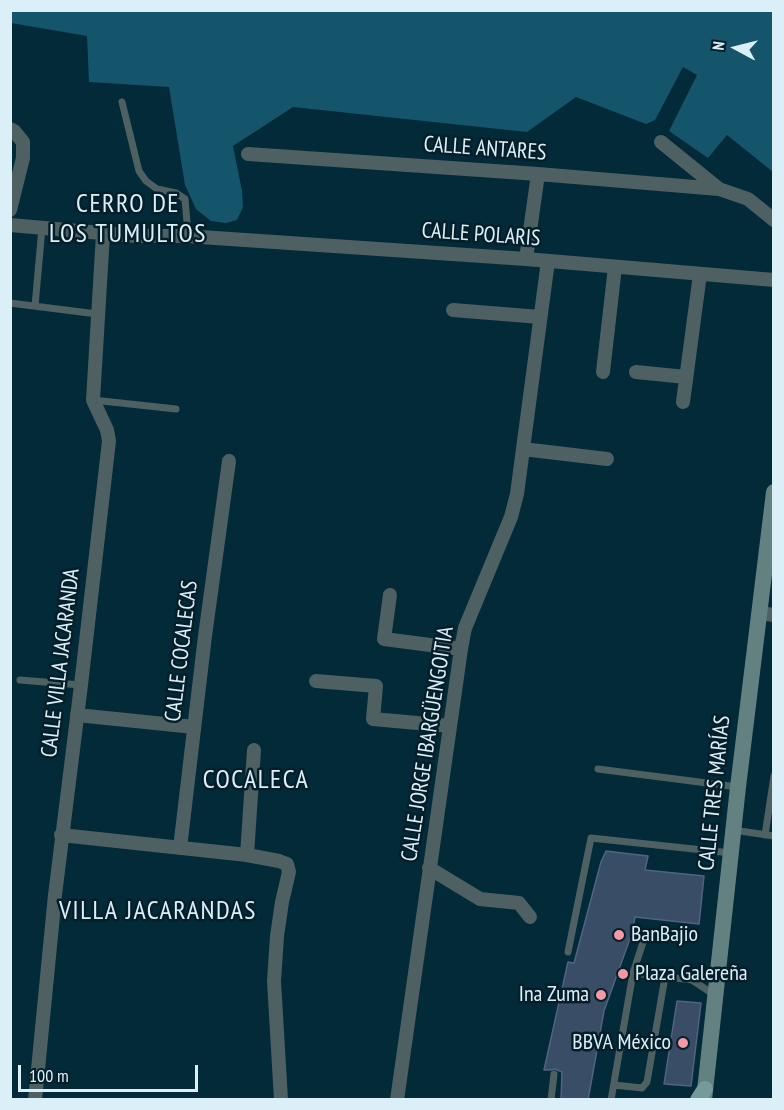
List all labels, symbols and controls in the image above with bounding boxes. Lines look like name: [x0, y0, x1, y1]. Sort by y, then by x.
north arrow: [706, 18, 766, 78]
text: N: [708, 40, 729, 51]
street label: CALLE ANTARES: [423, 132, 547, 166]
district label: CERRO DE LOS TUMULTOS: [49, 189, 207, 250]
street label: CALLE POLARIS: [421, 218, 541, 252]
street label: CALLE VILLA JACARANDA: [36, 567, 86, 759]
street label: CALLE COCALECAS: [160, 579, 204, 723]
street label: CALLE JORGE IBARGÜENGOITIA: [396, 625, 460, 863]
street label: CALLE TRES MARÍAS: [694, 714, 736, 872]
district label: COCALECA: [203, 765, 309, 797]
district label: VILLA JACARANDAS: [59, 896, 257, 928]
place label: BanBajio: [631, 922, 698, 948]
marker: BanBajio: [612, 928, 626, 942]
place label: Plaza Galereña: [635, 961, 748, 987]
marker: Plaza Galereña: [616, 967, 630, 981]
place label: Ina Zuma: [519, 982, 589, 1008]
marker: Ina Zuma: [594, 988, 608, 1002]
place label: BBVA México: [572, 1030, 671, 1056]
marker: BBVA México: [676, 1036, 690, 1050]
scale bar: [21, 1053, 201, 1091]
text: 100 m: [29, 1064, 69, 1087]

